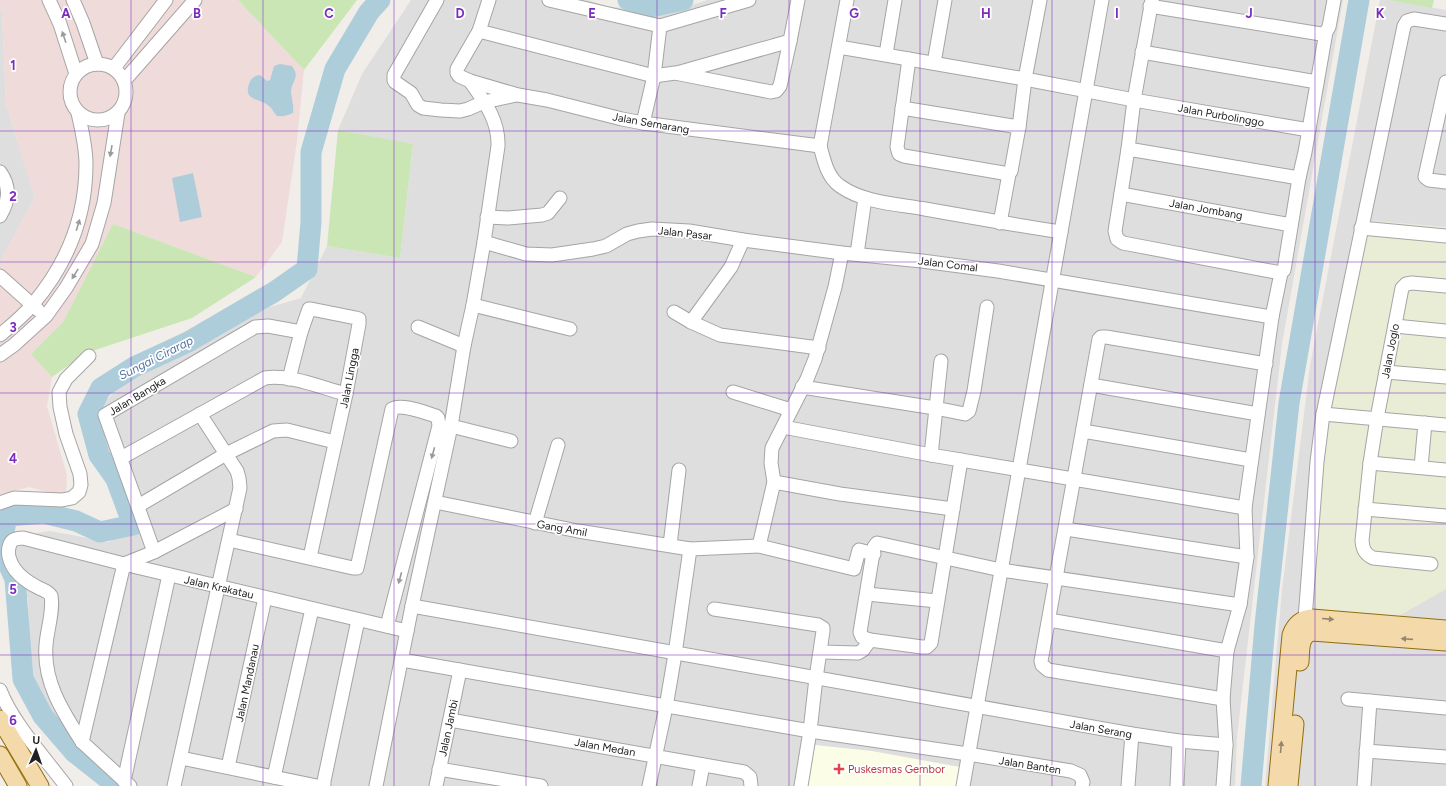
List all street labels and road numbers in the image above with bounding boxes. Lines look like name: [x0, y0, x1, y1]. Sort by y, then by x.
street label: Jalan Purbolinggo: [1177, 101, 1265, 129]
street label: Jalan Semarang: [611, 110, 690, 137]
street label: Jalan Jombang: [1168, 197, 1244, 222]
street label: Jalan Pasar: [657, 224, 713, 243]
street label: Jalan Comal: [917, 254, 978, 275]
street label: Jalan Joglo: [1379, 323, 1402, 380]
street label: Jalan Lingga: [337, 347, 362, 409]
street label: Jalan Bangka: [107, 374, 168, 418]
street label: Gang Amil: [536, 518, 588, 539]
street label: Jalan Krakatau: [183, 573, 255, 602]
street label: Jalan Mandanau: [233, 643, 262, 723]
street label: Jalan Jambi: [436, 698, 461, 758]
street label: Jalan Serang: [1069, 718, 1133, 741]
street label: Jalan Medan: [573, 736, 636, 759]
street label: Jalan Banten: [998, 754, 1062, 777]

